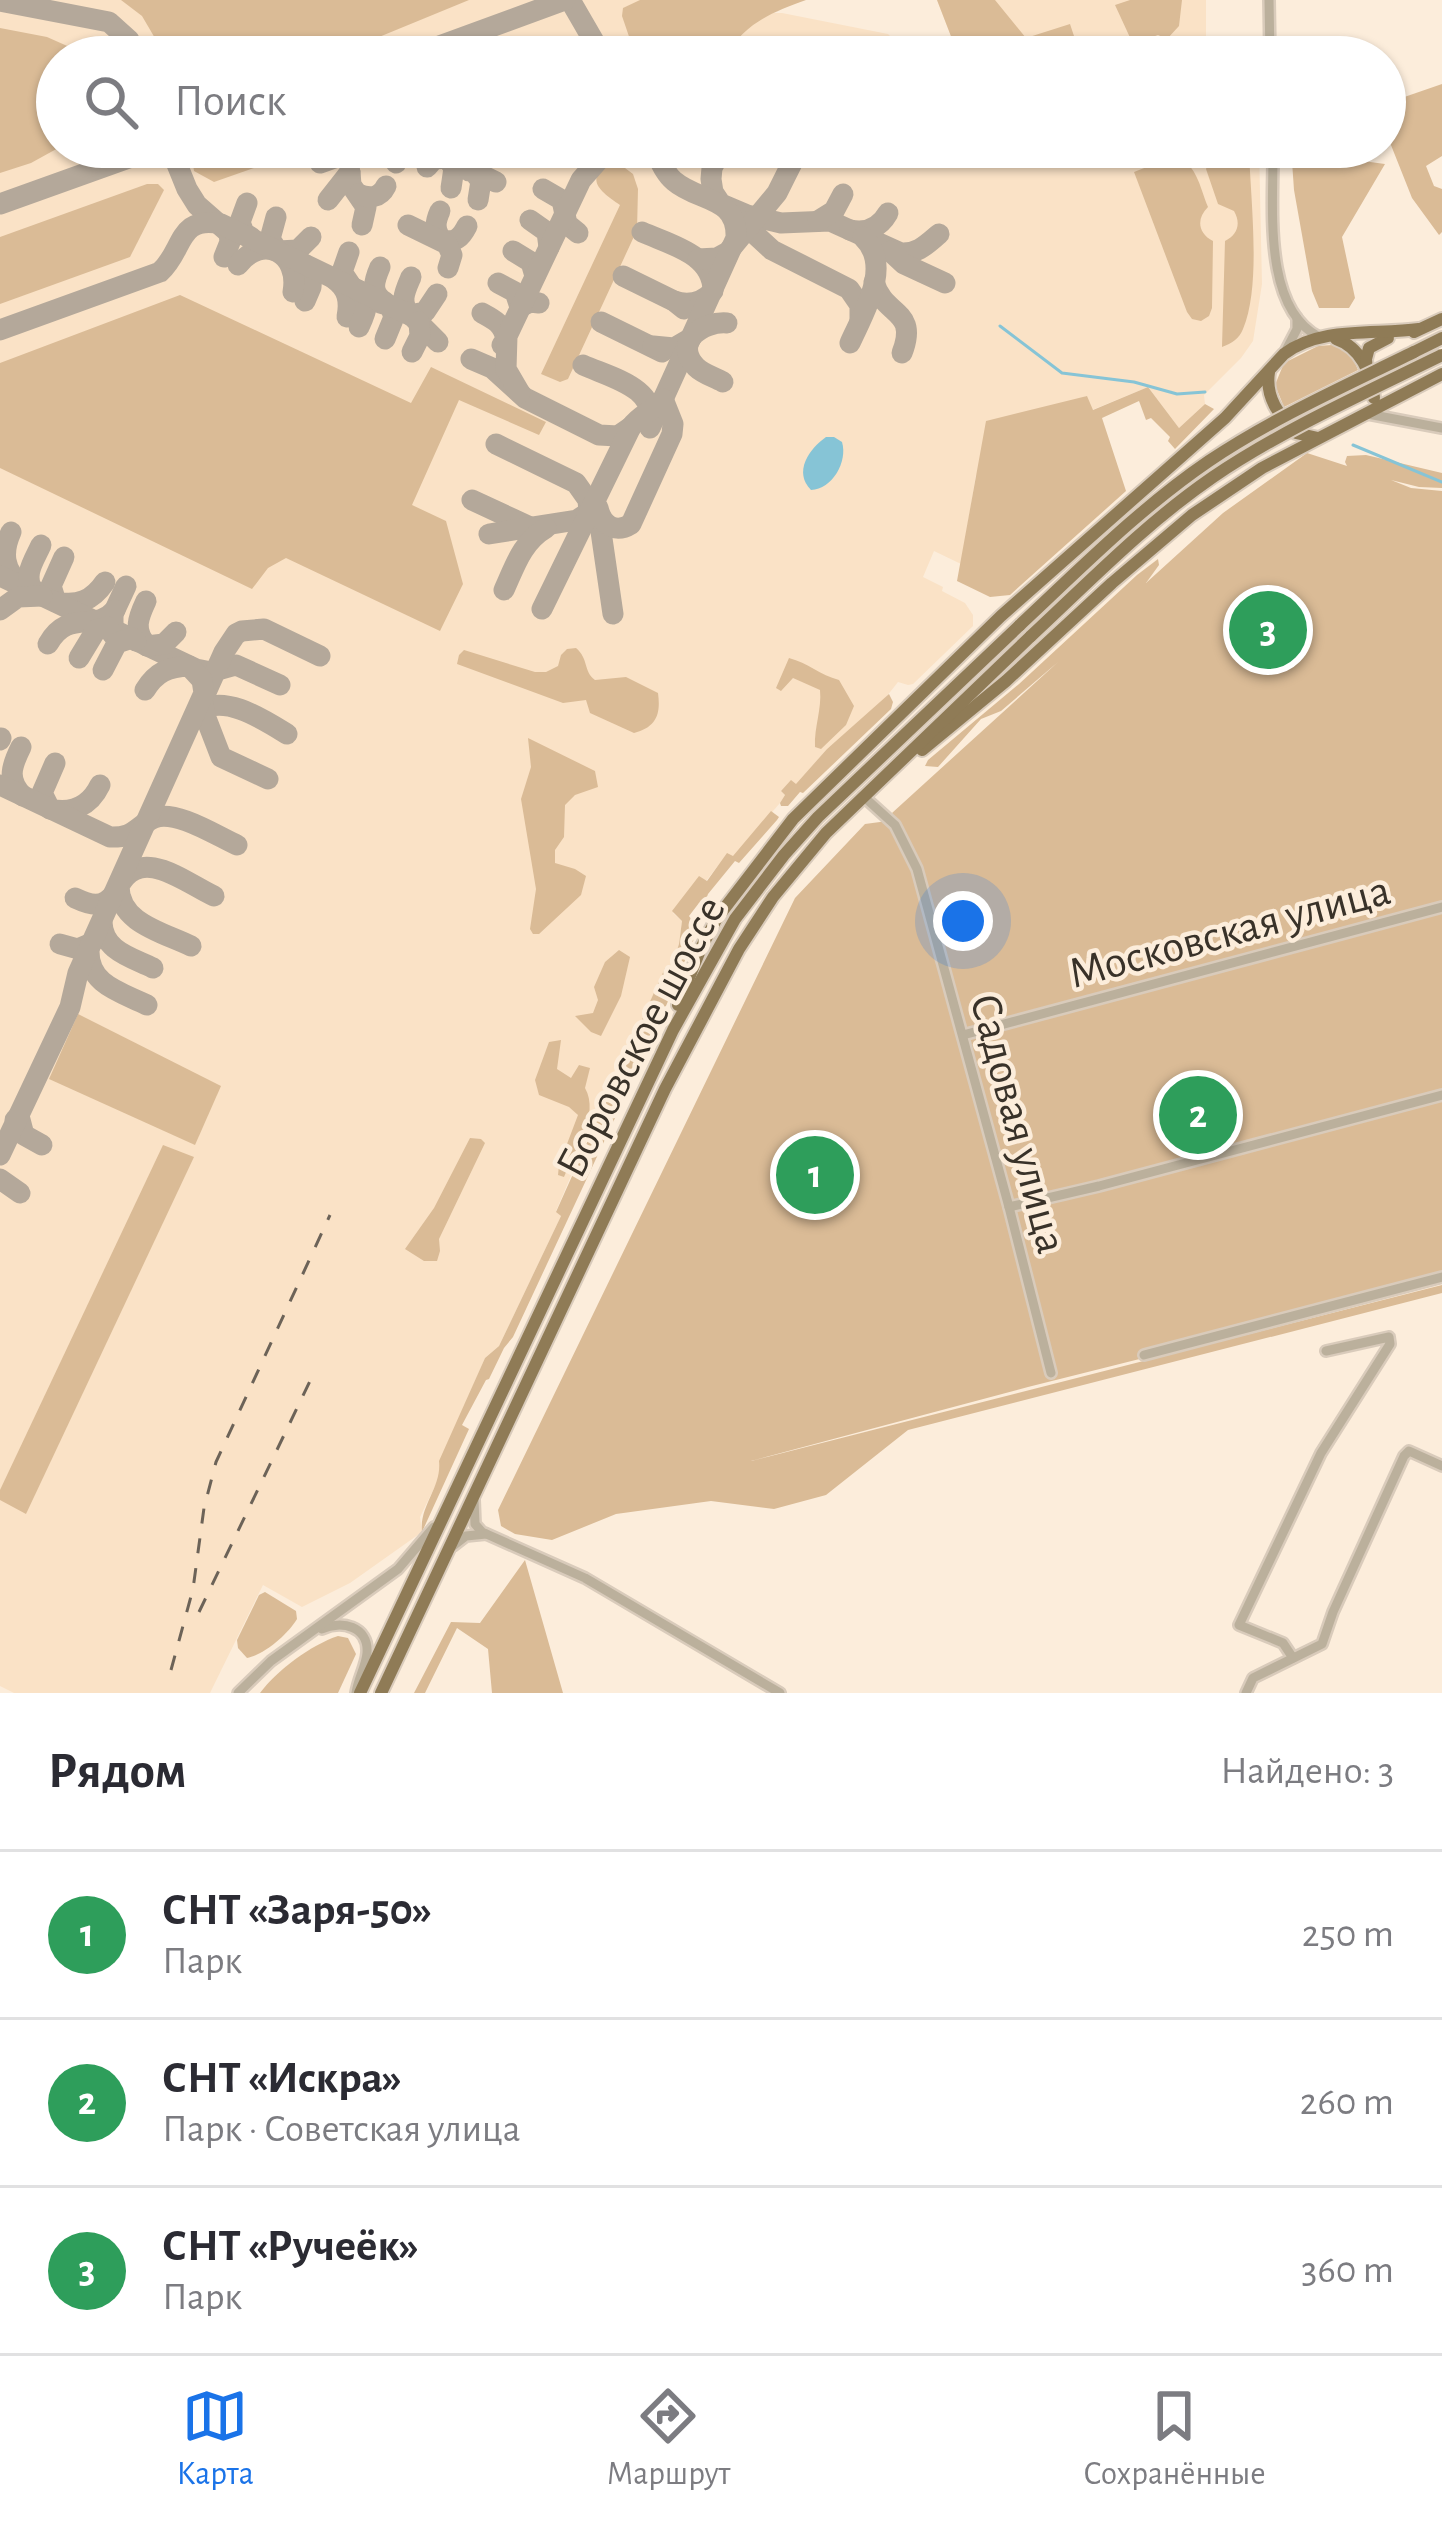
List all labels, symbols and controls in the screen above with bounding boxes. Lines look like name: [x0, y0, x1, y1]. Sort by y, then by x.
search box: [36, 36, 1406, 168]
icon: search: [78, 69, 144, 135]
text: Поиск: [174, 79, 286, 124]
pin: 3: [1229, 585, 1307, 675]
street label: Московская улица: [1064, 868, 1395, 997]
street label: Боровское шоссе: [548, 889, 734, 1185]
your location: [933, 891, 993, 951]
street label: Садовая улица: [961, 989, 1074, 1258]
pin: 2: [1159, 1070, 1237, 1160]
pin: 1: [776, 1130, 854, 1220]
text: Рядом: [48, 1746, 187, 1797]
text: Найдено: 3: [1220, 1752, 1394, 1791]
text: СНТ «Заря-50»: [162, 1888, 432, 1933]
text: 1: [80, 1915, 94, 1954]
text: 250 m: [1302, 1915, 1394, 1954]
text: Парк: [162, 1942, 242, 1981]
text: СНТ «Искра»: [162, 2056, 402, 2101]
text: 2: [78, 2083, 96, 2122]
text: 260 m: [1300, 2083, 1394, 2122]
text: Парк · Советская улица: [162, 2110, 521, 2149]
text: СНТ «Ручеёк»: [162, 2224, 419, 2269]
text: 3: [79, 2251, 95, 2290]
text: 360 m: [1301, 2251, 1394, 2290]
text: Парк: [162, 2278, 242, 2317]
tab: Карта: [176, 2383, 254, 2495]
tab: Маршрут: [607, 2383, 730, 2495]
tab: Сохранённые: [1083, 2383, 1266, 2495]

